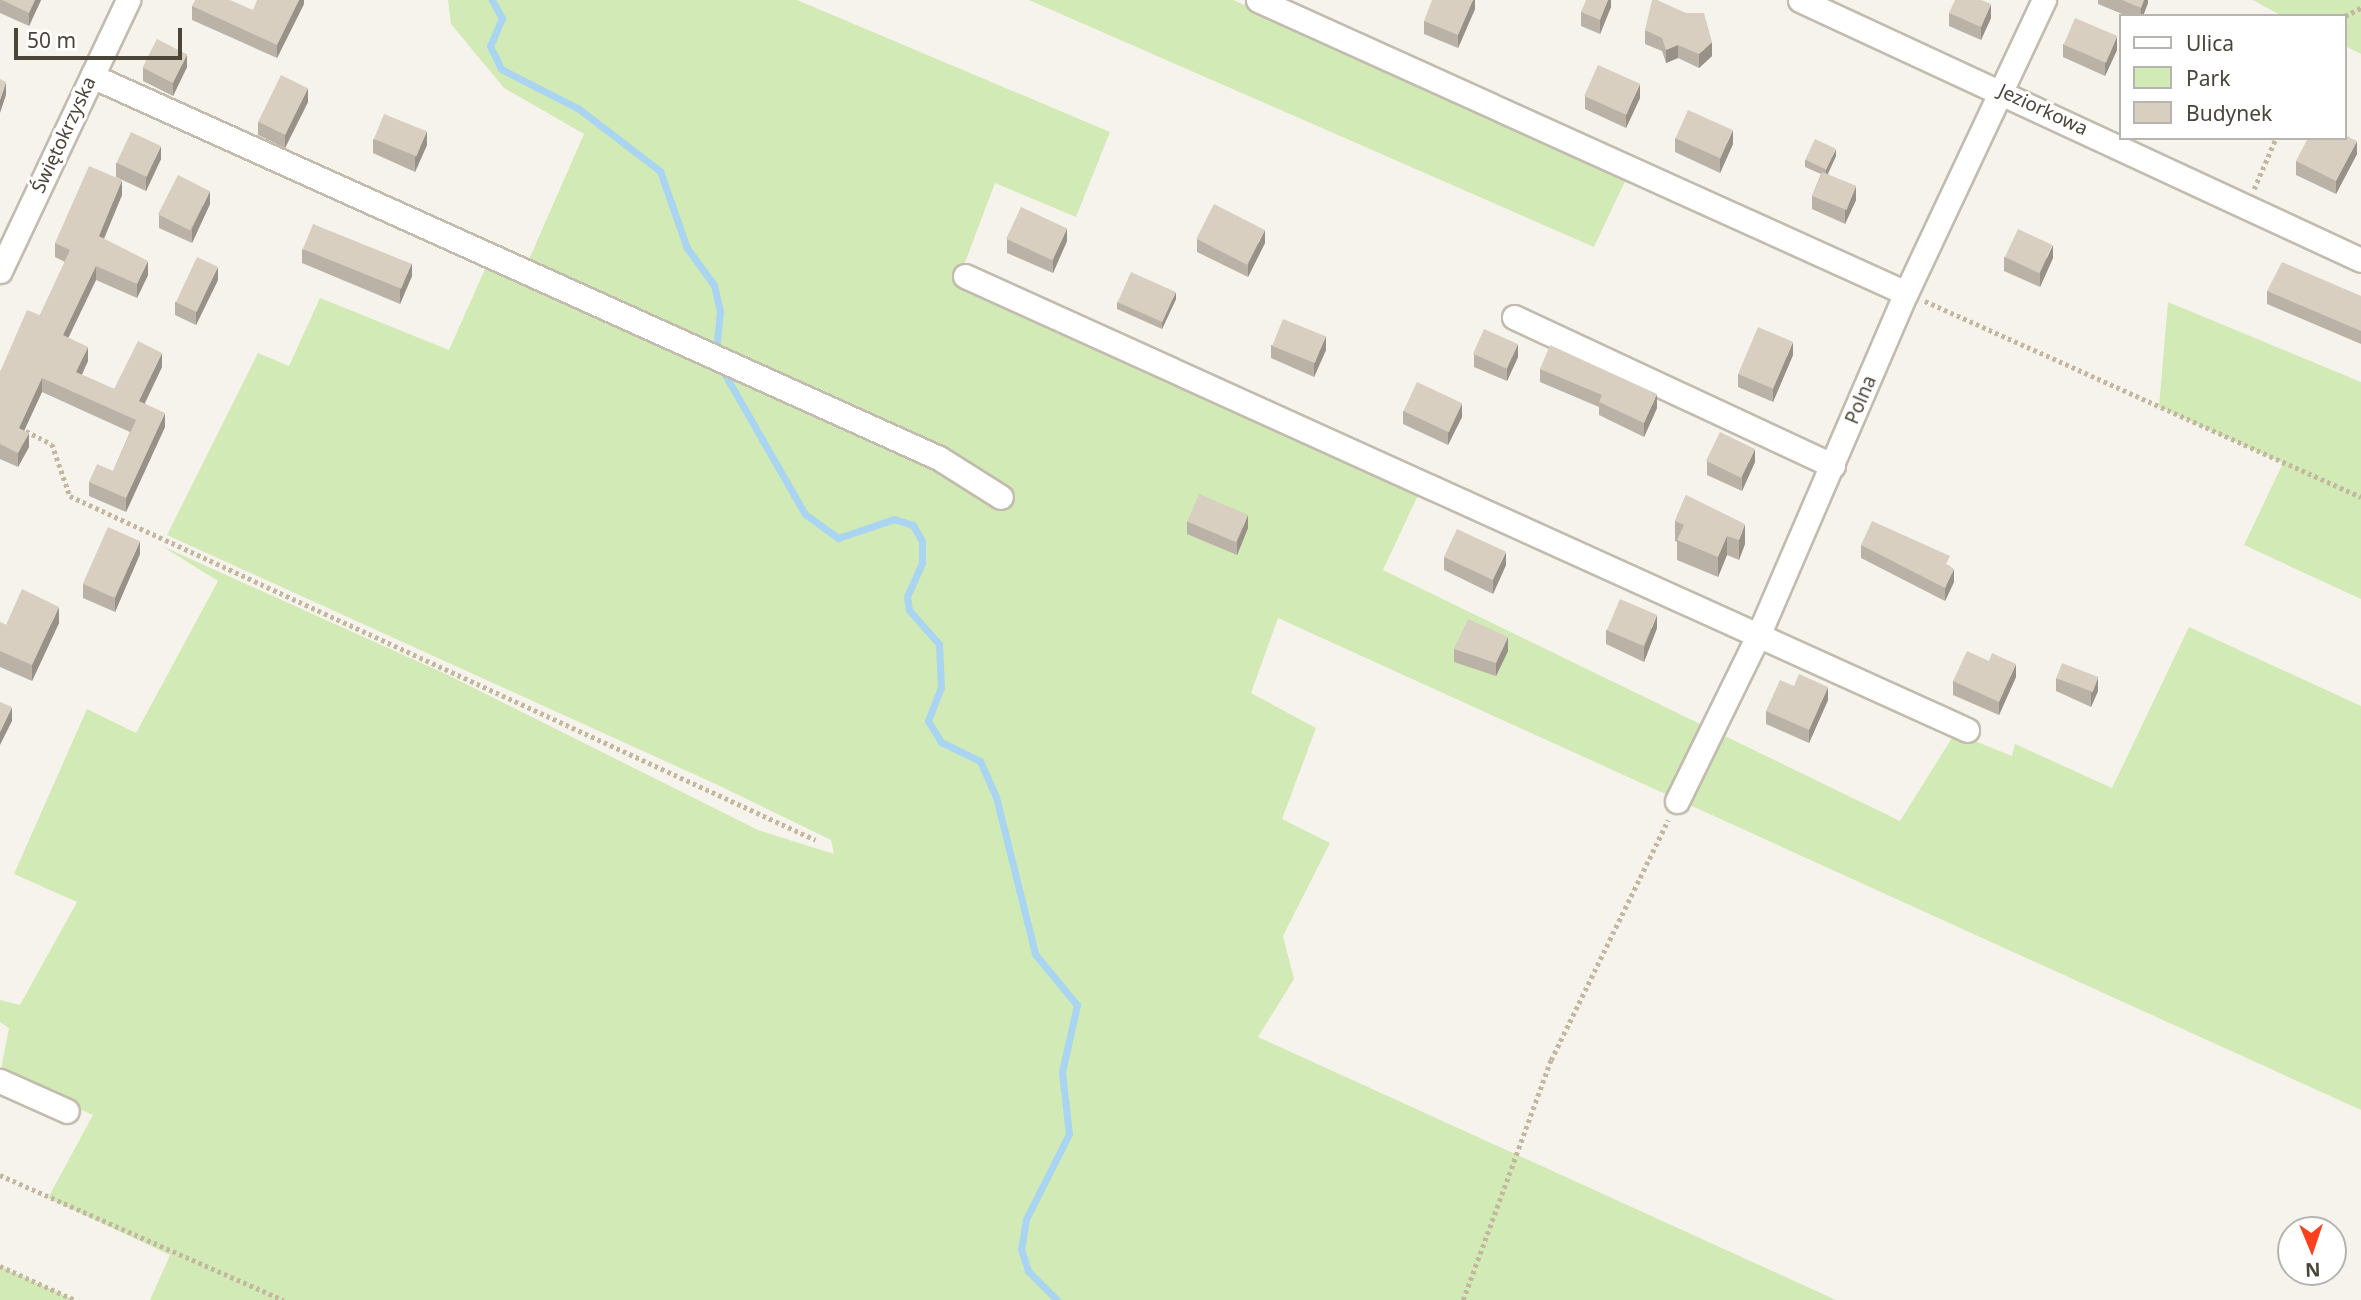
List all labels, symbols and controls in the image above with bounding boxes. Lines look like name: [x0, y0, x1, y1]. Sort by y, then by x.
scale bar: [18, 14, 186, 58]
legend: [2120, 14, 2347, 140]
text: 50 m: [27, 26, 76, 54]
text: Ulica: [2186, 29, 2234, 57]
text: Park: [2186, 64, 2230, 92]
street label: Świętokrzyska: [27, 73, 101, 197]
street label: Jeziorkowa: [1995, 79, 2091, 141]
text: Budynek: [2186, 99, 2272, 127]
street label: Polna: [1841, 372, 1881, 428]
north arrow: [2277, 1216, 2347, 1286]
text: N: [2304, 1257, 2321, 1283]

